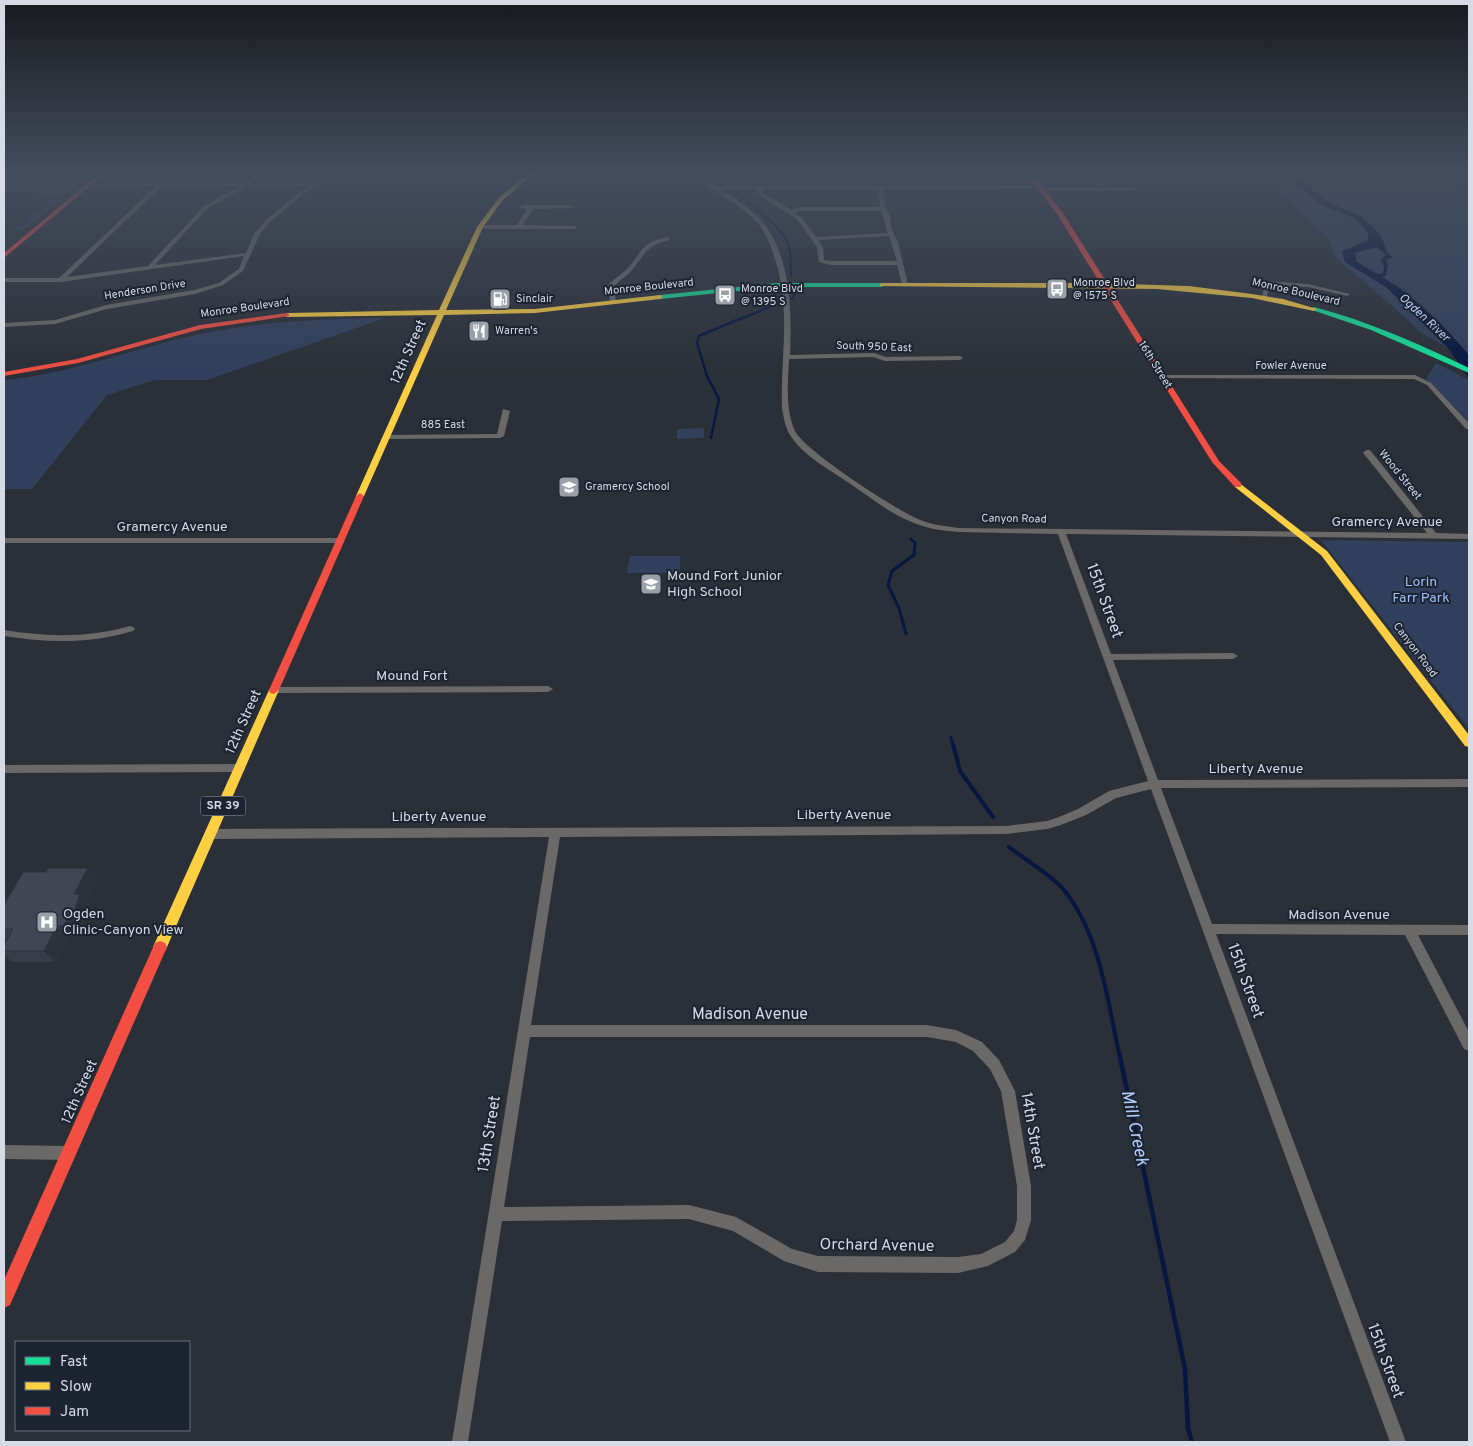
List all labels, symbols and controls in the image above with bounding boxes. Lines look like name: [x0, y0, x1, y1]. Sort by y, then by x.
street label: Monroe Boulevard: [604, 275, 694, 299]
street label: Monroe Boulevard: [1251, 275, 1341, 309]
place label: Monroe Blvd @ 1575 S: [1073, 276, 1135, 303]
street label: Henderson Drive: [103, 277, 187, 303]
bus stop icon: Monroe Blvd @ 1575 S: [1045, 277, 1069, 301]
place label: Monroe Blvd @ 1395 S: [741, 282, 803, 309]
bus stop icon: Monroe Blvd @ 1395 S: [713, 283, 737, 307]
fuel station icon: Sinclair: [488, 287, 512, 311]
water label: Ogden River: [1395, 290, 1454, 347]
place label: Sinclair: [516, 292, 554, 306]
street label: Monroe Boulevard: [200, 295, 290, 321]
street label: 12th Street: [387, 317, 431, 387]
restaurant icon: Warren's: [467, 319, 491, 343]
place label: Warren's: [495, 324, 538, 338]
street label: South 950 East: [836, 339, 912, 355]
street label: 16th Street: [1135, 339, 1175, 391]
street label: Fowler Avenue: [1255, 359, 1327, 373]
street label: 885 East: [421, 418, 465, 432]
street label: Wood Street: [1375, 447, 1425, 503]
school or university icon: Gramercy School: [557, 475, 581, 499]
place label: Gramercy School: [585, 480, 670, 494]
street label: Canyon Road: [981, 511, 1047, 527]
street label: Gramercy Avenue: [1331, 514, 1443, 531]
street label: Gramercy Avenue: [116, 519, 228, 536]
street label: 15th Street: [1081, 561, 1127, 641]
place label: Mound Fort Junior High School: [667, 568, 783, 601]
school or university icon: Mound Fort Junior High School: [639, 572, 663, 596]
park label: Lorin Farr Park: [1392, 574, 1450, 607]
street label: Canyon Road: [1390, 620, 1440, 680]
street label: Mound Fort: [376, 668, 448, 685]
street label: 12th Street: [222, 687, 266, 757]
street label: Liberty Avenue: [1209, 761, 1303, 778]
road number: SR 39: [200, 796, 246, 816]
street label: Liberty Avenue: [797, 807, 891, 824]
street label: Liberty Avenue: [392, 809, 486, 826]
place label: Ogden Clinic-Canyon View: [63, 906, 183, 939]
street label: Madison Avenue: [1288, 907, 1390, 924]
hospital icon: Ogden Clinic-Canyon View: [35, 910, 59, 934]
street label: 15th Street: [1222, 941, 1268, 1021]
street label: Madison Avenue: [692, 1005, 808, 1025]
street label: 12th Street: [58, 1057, 102, 1127]
water label: Mill Creek: [1115, 1088, 1153, 1169]
street label: 14th Street: [1015, 1091, 1049, 1171]
street label: 13th Street: [474, 1094, 506, 1174]
street label: Orchard Avenue: [819, 1235, 935, 1257]
street label: 15th Street: [1362, 1321, 1408, 1401]
legend: [15, 1341, 190, 1431]
text: Fast: [60, 1353, 88, 1372]
text: Slow: [60, 1378, 92, 1397]
text: Jam: [60, 1403, 89, 1422]

